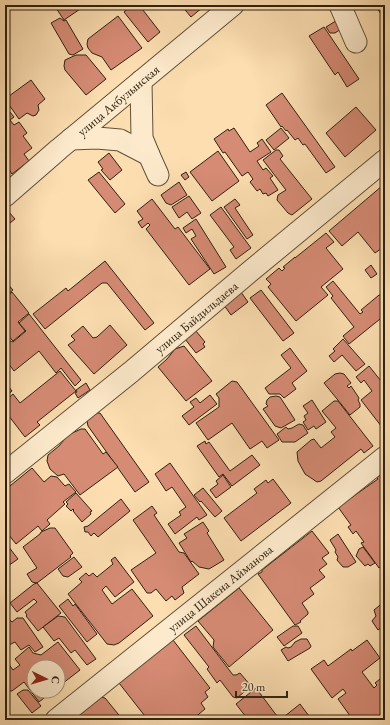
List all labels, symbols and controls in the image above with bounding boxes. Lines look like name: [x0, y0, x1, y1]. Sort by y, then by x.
street label: улица Акбулынская: [74, 61, 163, 140]
street label: улица Байдильдаева: [151, 277, 242, 357]
street label: улица Шакена Айманова: [164, 540, 277, 636]
north arrow: [26, 659, 66, 699]
scale bar: [236, 673, 287, 699]
text: С: [49, 675, 63, 685]
text: 20 m: [242, 679, 266, 695]

